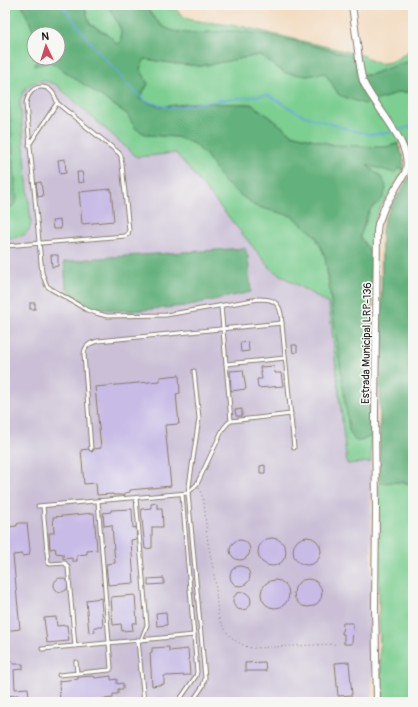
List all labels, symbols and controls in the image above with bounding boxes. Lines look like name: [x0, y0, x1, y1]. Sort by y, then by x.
north arrow: [26, 26, 66, 66]
text: N: [41, 30, 50, 43]
street label: Estrada Municipal LRP-136: [359, 282, 374, 404]

